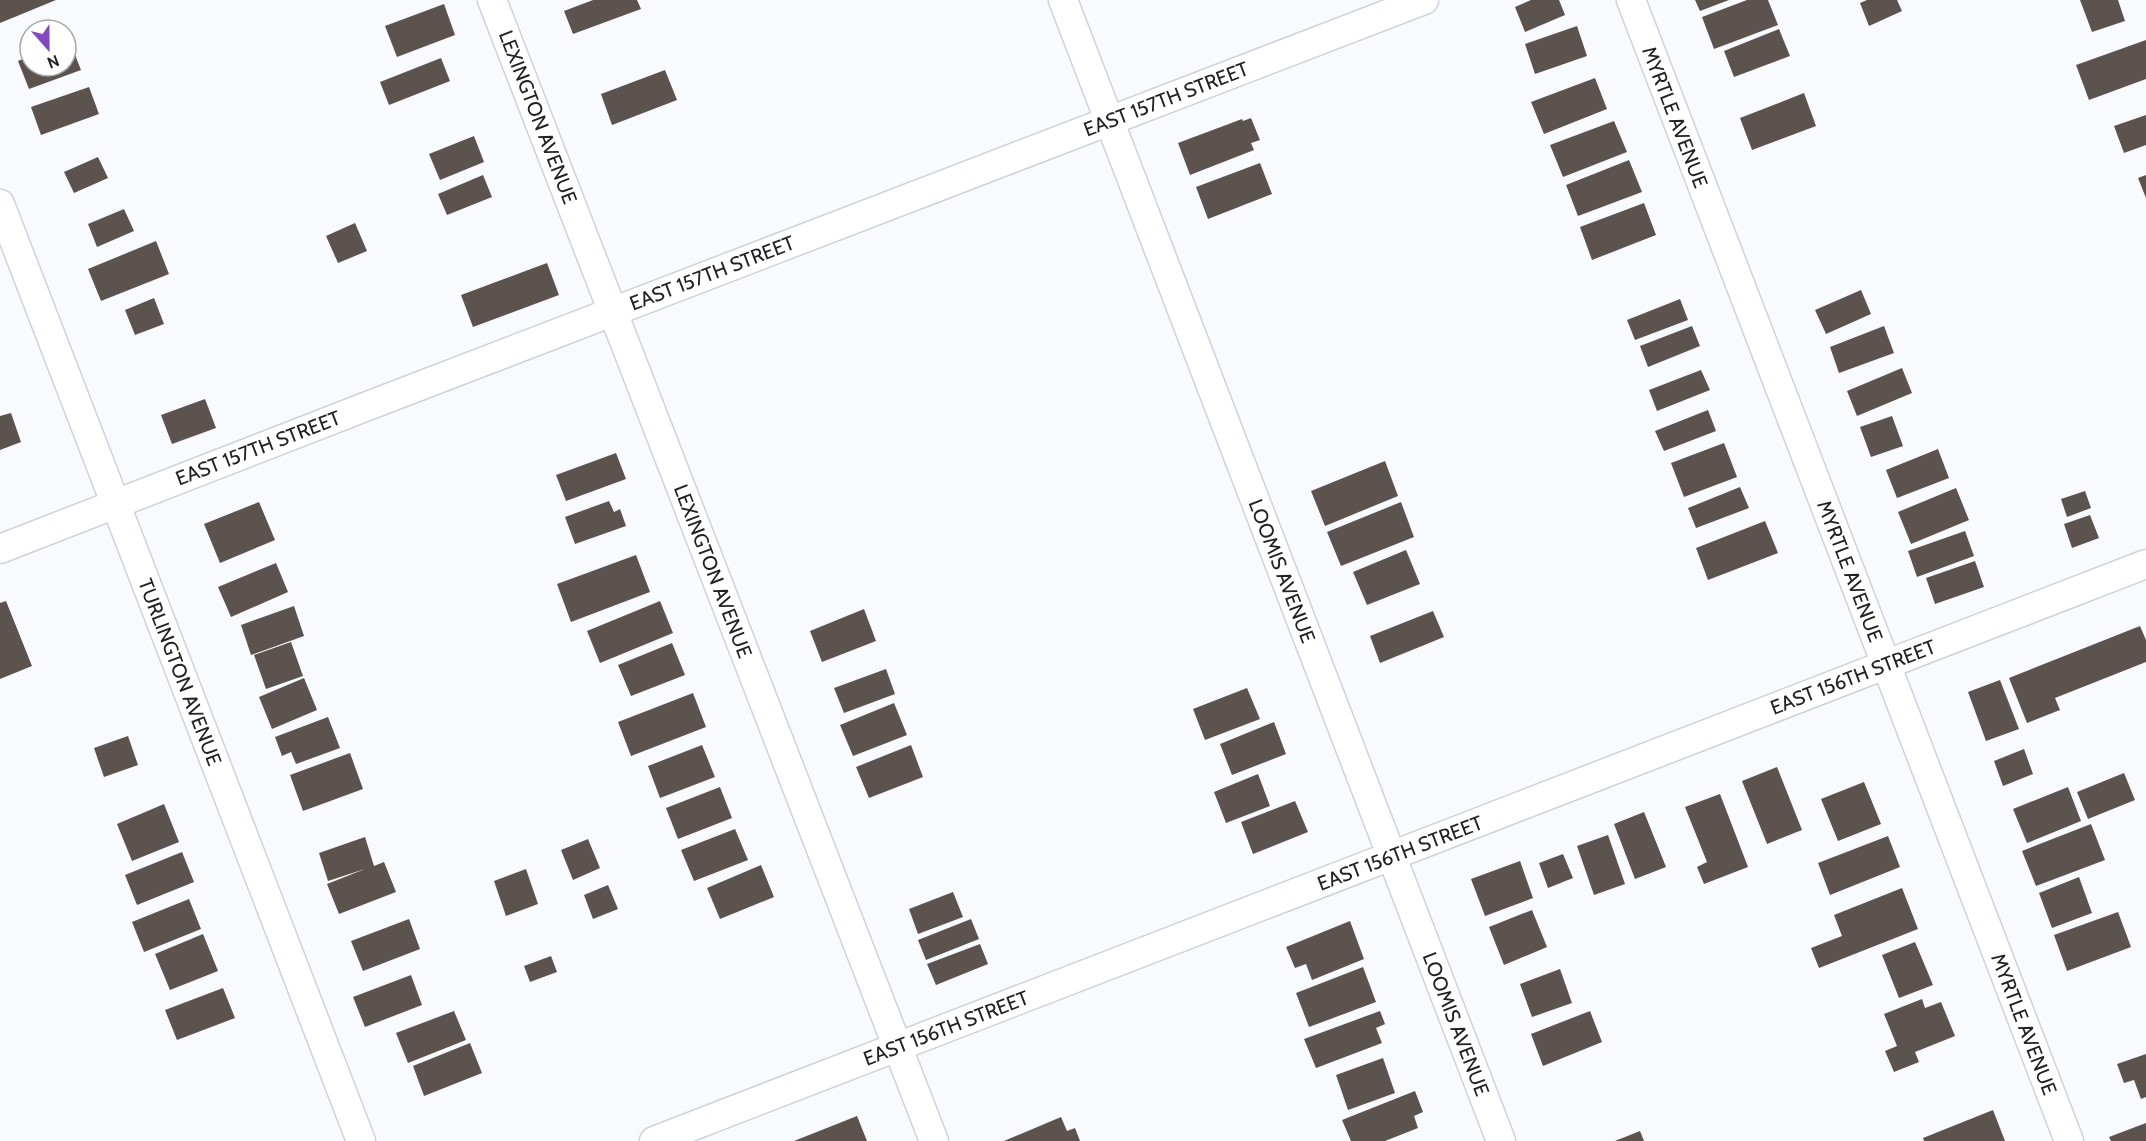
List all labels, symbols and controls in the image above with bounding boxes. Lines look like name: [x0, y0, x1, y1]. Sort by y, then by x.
north arrow: [18, 18, 78, 78]
street label: LEXINGTON AVENUE: [494, 27, 582, 207]
street label: MYRTLE AVENUE: [1637, 43, 1713, 191]
text: N: [45, 51, 62, 72]
street label: EAST 157TH STREET: [1080, 56, 1252, 141]
street label: EAST 157TH STREET: [626, 230, 798, 315]
street label: EAST 157TH STREET: [172, 405, 344, 490]
street label: LEXINGTON AVENUE: [669, 481, 757, 661]
street label: LOOMIS AVENUE: [1244, 496, 1320, 646]
street label: MYRTLE AVENUE: [1812, 497, 1888, 645]
street label: TURLINGTON AVENUE: [133, 575, 227, 769]
street label: EAST 156TH STREET: [1767, 634, 1939, 720]
street label: EAST 156TH STREET: [1314, 810, 1486, 896]
street label: LOOMIS AVENUE: [1418, 949, 1494, 1099]
street label: MYRTLE AVENUE: [1986, 950, 2062, 1098]
street label: EAST 156TH STREET: [860, 985, 1032, 1071]

